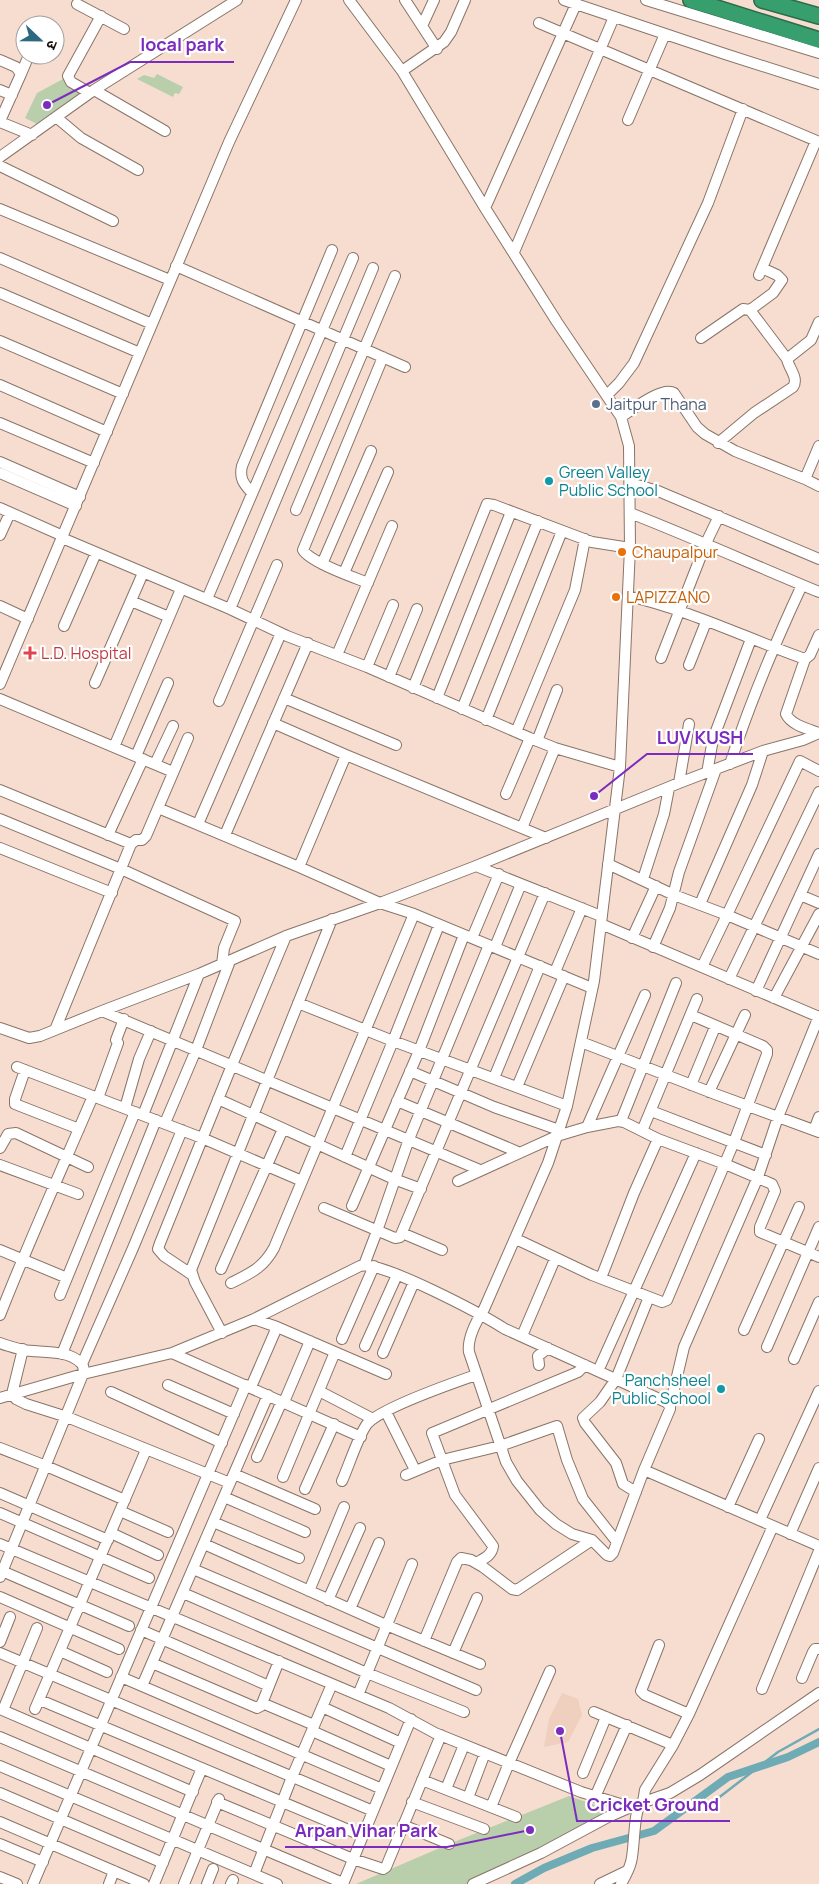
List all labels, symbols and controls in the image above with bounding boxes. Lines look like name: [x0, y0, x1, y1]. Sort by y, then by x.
north arrow: [15, 15, 65, 65]
callout: local park: [130, 29, 234, 62]
text: local park: [140, 32, 225, 56]
text: उ: [42, 38, 63, 53]
place label: Jaitpur Thana: [606, 393, 707, 415]
marker: Jaitpur Thana: [590, 398, 602, 410]
place label: Green Valley Public School: [559, 461, 658, 501]
marker: Green Valley Public School: [543, 475, 555, 487]
place label: Chaupalpur: [632, 541, 718, 563]
marker: Chaupalpur: [616, 546, 628, 558]
place label: LAPIZZANO: [626, 586, 710, 608]
marker: LAPIZZANO: [610, 591, 622, 603]
place label: L.D. Hospital: [41, 642, 131, 664]
marker: L.D. Hospital: [23, 646, 37, 660]
callout: LUV KUSH: [647, 721, 753, 754]
text: LUV KUSH: [657, 725, 743, 749]
place label: Panchsheel Public School: [612, 1369, 711, 1409]
marker: Panchsheel Public School: [715, 1383, 727, 1395]
callout: Cricket Ground: [577, 1788, 730, 1821]
text: Cricket Ground: [587, 1792, 719, 1816]
callout: Arpan Vihar Park: [285, 1814, 447, 1847]
text: Arpan Vihar Park: [295, 1818, 439, 1842]

